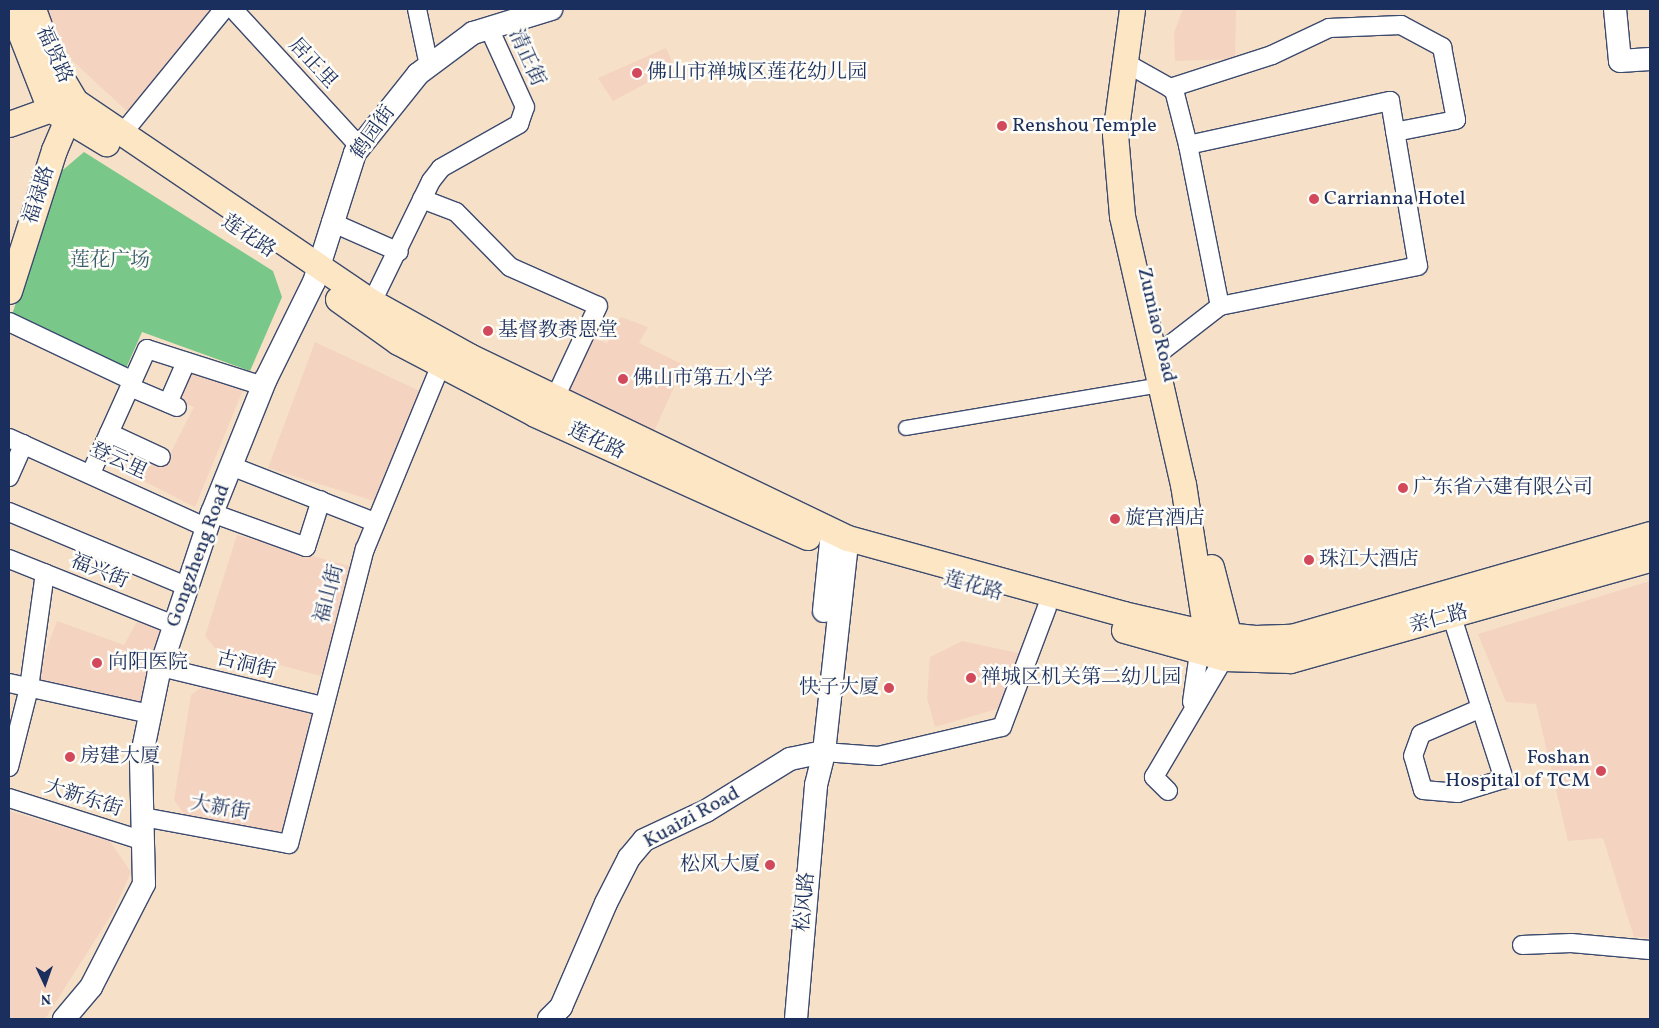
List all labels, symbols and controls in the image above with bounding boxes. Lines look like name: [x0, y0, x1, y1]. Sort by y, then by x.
street label: 福贤路: [30, 23, 76, 87]
street label: 清正街: [503, 26, 549, 90]
street label: 居正里: [283, 34, 341, 94]
place label: 佛山市禅城区莲花幼儿园: [647, 61, 867, 85]
marker: 佛山市禅城区莲花幼儿园: [631, 67, 643, 79]
street label: 鹤园街: [347, 102, 401, 164]
place label: Renshou Temple: [1012, 114, 1157, 138]
marker: Renshou Temple: [996, 120, 1008, 132]
street label: 福禄路: [19, 163, 61, 227]
place label: Carrianna Hotel: [1324, 187, 1466, 211]
marker: Carrianna Hotel: [1308, 193, 1320, 205]
street label: 莲花路: [216, 210, 280, 264]
park label: 莲花广场: [70, 249, 150, 273]
street label: Zumiao Road: [1131, 265, 1181, 385]
place label: 基督教赉恩堂: [498, 319, 618, 343]
marker: 基督教赉恩堂: [482, 325, 494, 337]
place label: 佛山市第五小学: [633, 367, 773, 391]
marker: 佛山市第五小学: [617, 373, 629, 385]
street label: 莲花路: [564, 418, 628, 466]
street label: 登云里: [86, 438, 150, 486]
place label: 广东省六建有限公司: [1413, 476, 1593, 500]
street label: Gongzheng Road: [162, 481, 236, 631]
marker: 广东省六建有限公司: [1397, 482, 1409, 494]
place label: 旋宫酒店: [1125, 507, 1205, 531]
marker: 旋宫酒店: [1109, 513, 1121, 525]
place label: 珠江大酒店: [1319, 548, 1419, 572]
street label: 福兴街: [67, 550, 131, 594]
marker: 珠江大酒店: [1303, 554, 1315, 566]
street label: 福山街: [311, 562, 349, 626]
street label: 莲花路: [941, 568, 1005, 606]
street label: 亲仁路: [1407, 601, 1471, 639]
street label: 古洞街: [214, 647, 278, 685]
place label: 向阳医院: [108, 651, 188, 675]
marker: 向阳医院: [90, 656, 104, 670]
place label: 禅城区机关第二幼儿园: [981, 666, 1181, 690]
marker: 禅城区机关第二幼儿园: [965, 672, 977, 684]
place label: 快子大厦: [799, 676, 879, 700]
marker: 快子大厦: [883, 682, 895, 694]
place label: 房建大厦: [80, 745, 160, 769]
place label: Foshan Hospital of TCM: [1447, 747, 1590, 794]
marker: 房建大厦: [64, 751, 76, 763]
marker: Foshan Hospital of TCM: [1594, 764, 1608, 778]
street label: 大新东街: [41, 775, 125, 823]
street label: Kuaizi Road: [640, 782, 744, 854]
street label: 大新街: [188, 792, 252, 826]
place label: 松风大厦: [680, 853, 760, 877]
marker: 松风大厦: [764, 859, 776, 871]
street label: 松风路: [791, 871, 821, 933]
north arrow: [20, 958, 70, 1008]
text: N: [40, 989, 51, 1008]

